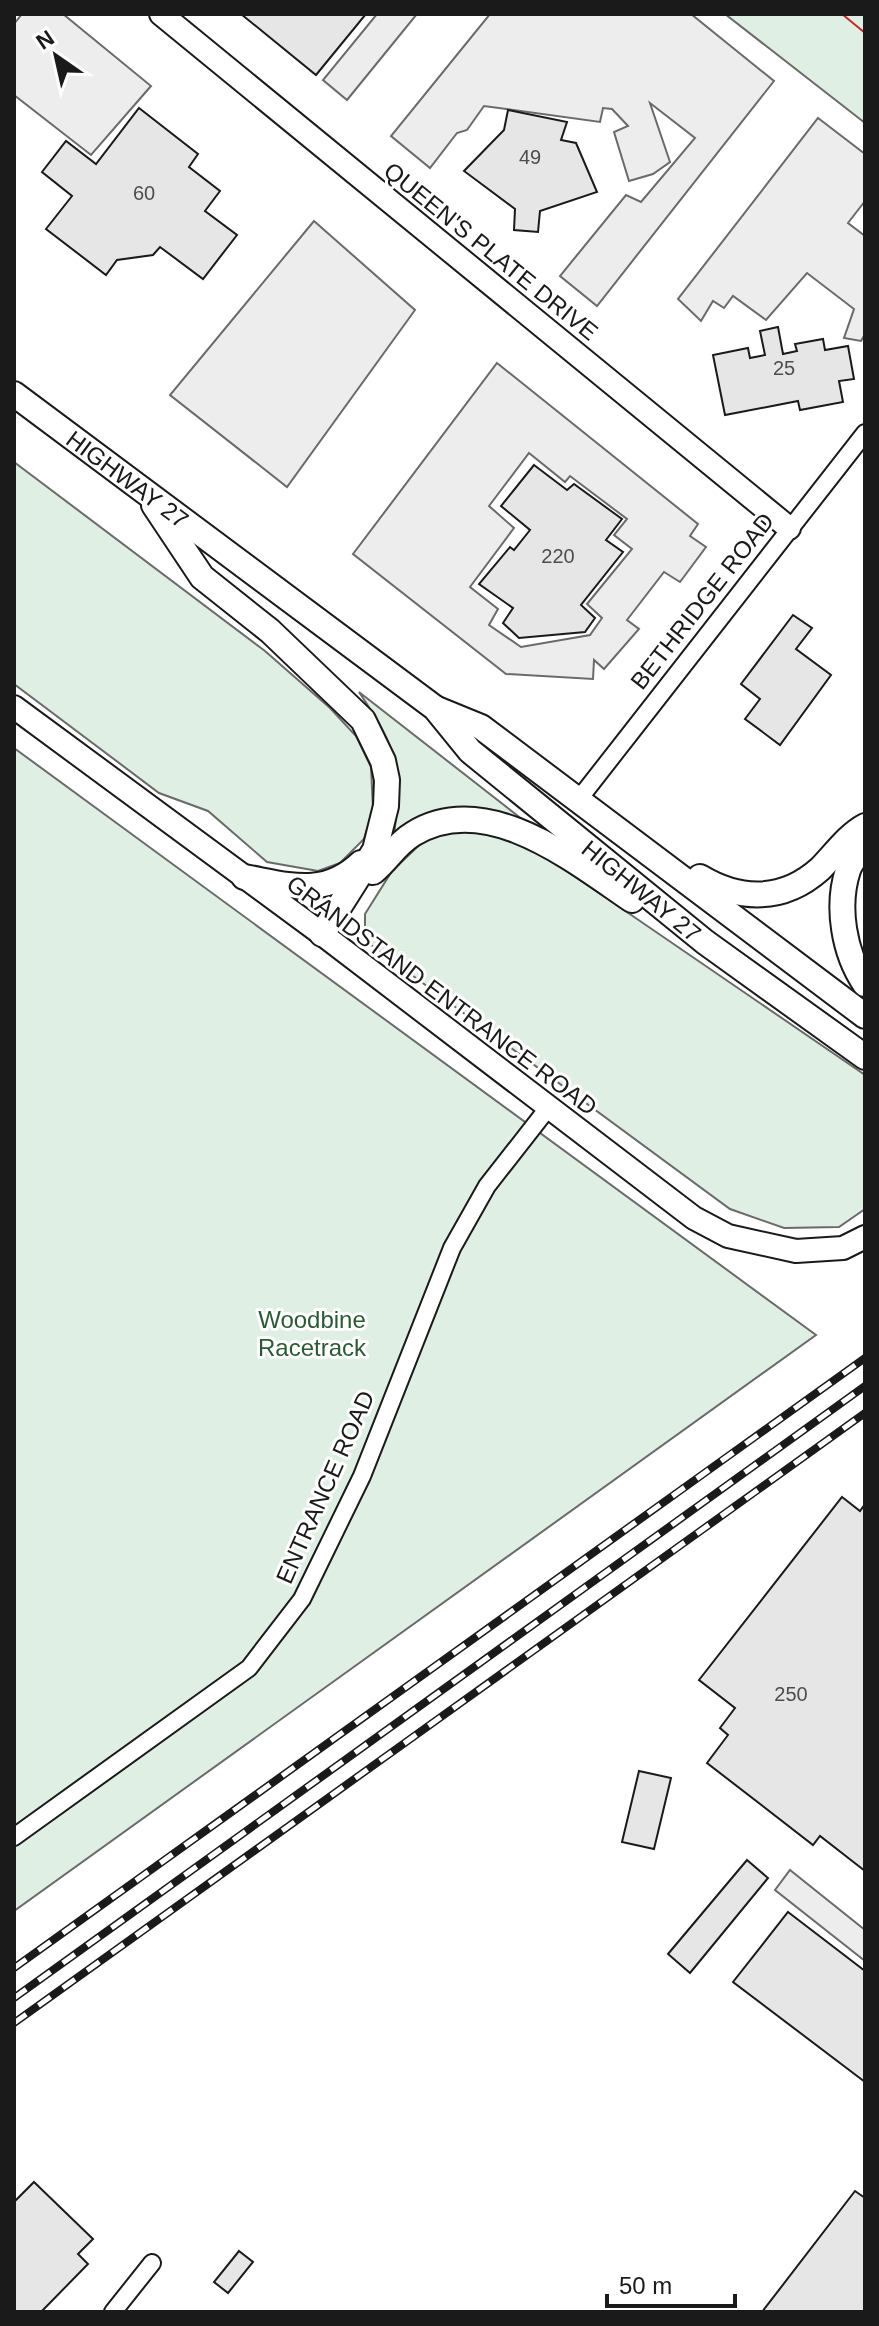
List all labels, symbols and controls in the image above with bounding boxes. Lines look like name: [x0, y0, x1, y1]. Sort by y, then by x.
north arrow: [16, 16, 96, 96]
text: N: [32, 25, 59, 55]
house number: 49: [519, 146, 541, 168]
street label: QUEEN'S PLATE DRIVE: [379, 157, 603, 345]
house number: 60: [133, 182, 155, 204]
house number: 25: [773, 357, 795, 379]
street label: HIGHWAY 27: [62, 425, 194, 533]
street label: BETHRIDGE ROAD: [625, 508, 779, 694]
house number: 220: [541, 545, 575, 567]
street label: HIGHWAY 27: [577, 834, 707, 947]
street label: GRANDSTAND ENTRANCE ROAD: [282, 870, 602, 1120]
park label: Woodbine Racetrack: [258, 1306, 367, 1361]
street label: ENTRANCE ROAD: [270, 1386, 380, 1588]
house number: 250: [774, 1683, 808, 1705]
scale bar: [607, 2258, 735, 2308]
text: 50 m: [619, 2272, 672, 2299]

